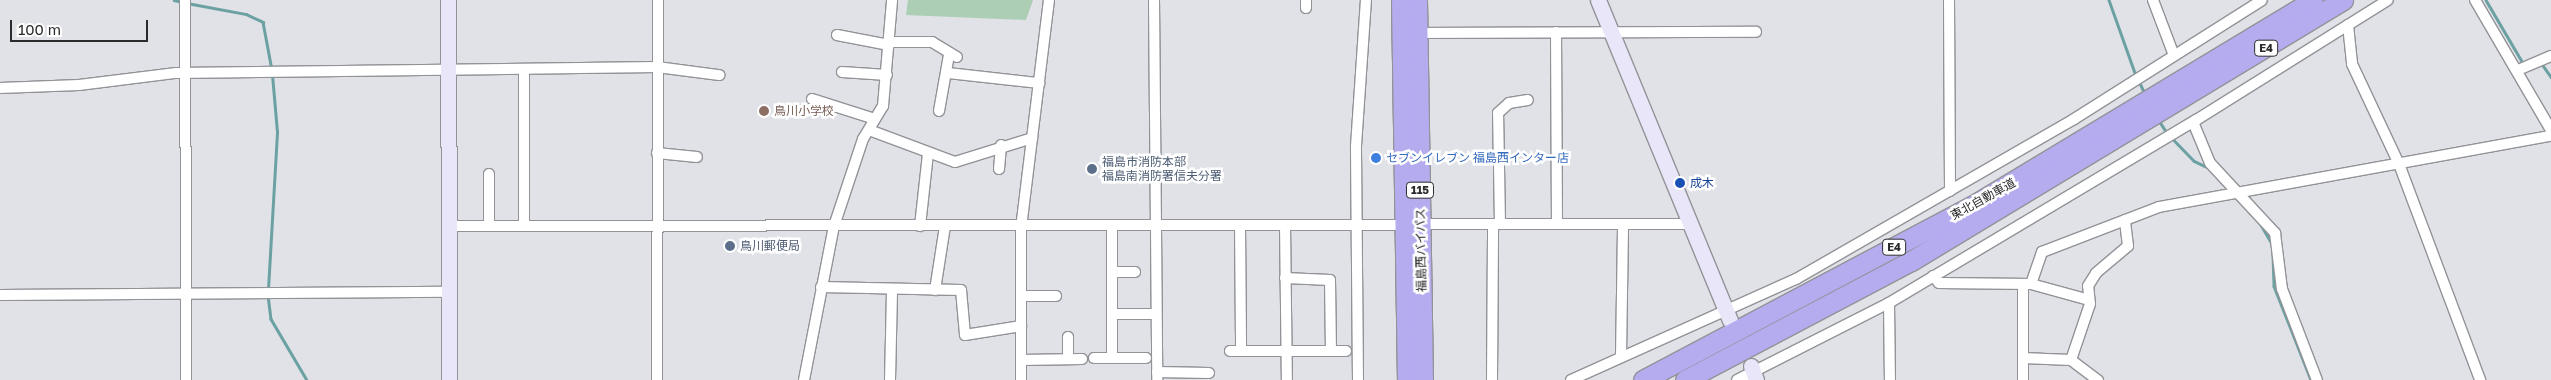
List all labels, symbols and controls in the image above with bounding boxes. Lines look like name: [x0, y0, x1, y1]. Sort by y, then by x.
scale bar: [12, 10, 150, 42]
text: 100 m: [18, 20, 61, 38]
road number: E4: [2254, 40, 2278, 56]
place label: 鳥川小学校: [774, 104, 834, 118]
marker: 鳥川小学校: [758, 105, 770, 117]
place label: セブンイレブン 福島西インター店: [1386, 151, 1569, 165]
marker: セブンイレブン 福島西インター店: [1370, 152, 1382, 164]
place label: 福島市消防本部 福島南消防署信夫分署: [1102, 155, 1222, 183]
marker: 福島市消防本部 福島南消防署信夫分署: [1086, 163, 1098, 175]
street label: 東北自動車道: [1948, 175, 2018, 223]
place label: 成木: [1690, 176, 1714, 190]
marker: 成木: [1674, 177, 1686, 189]
road number: 115: [1405, 182, 1435, 198]
street label: 福島西バイパス: [1413, 208, 1429, 292]
road number: E4: [1882, 238, 1906, 256]
place label: 鳥川郵便局: [740, 239, 800, 253]
marker: 鳥川郵便局: [724, 240, 736, 252]

